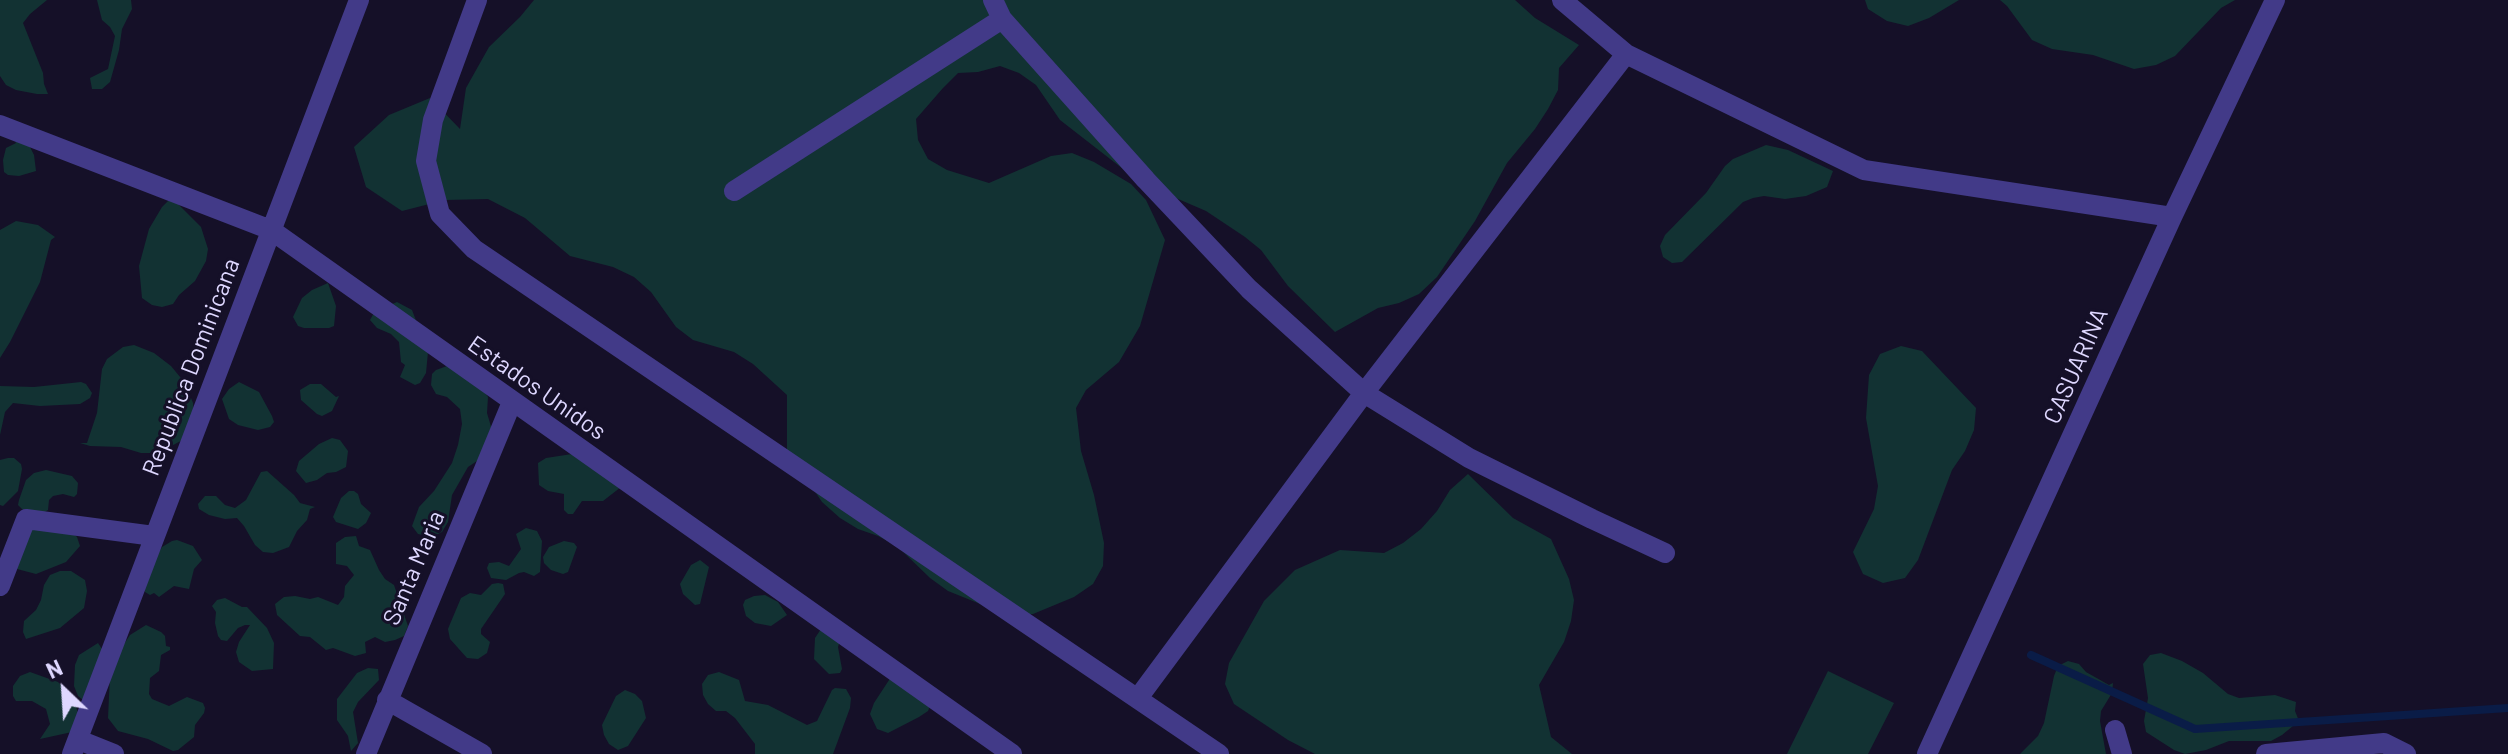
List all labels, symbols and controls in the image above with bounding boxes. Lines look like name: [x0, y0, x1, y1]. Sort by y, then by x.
street label: Republica Dominicana: [136, 254, 246, 480]
street label: CASUARINA: [2038, 304, 2114, 428]
street label: Estados Unidos: [462, 330, 612, 446]
street label: Santa Maria: [377, 506, 451, 630]
north arrow: [24, 650, 104, 730]
text: N: [42, 653, 66, 683]

